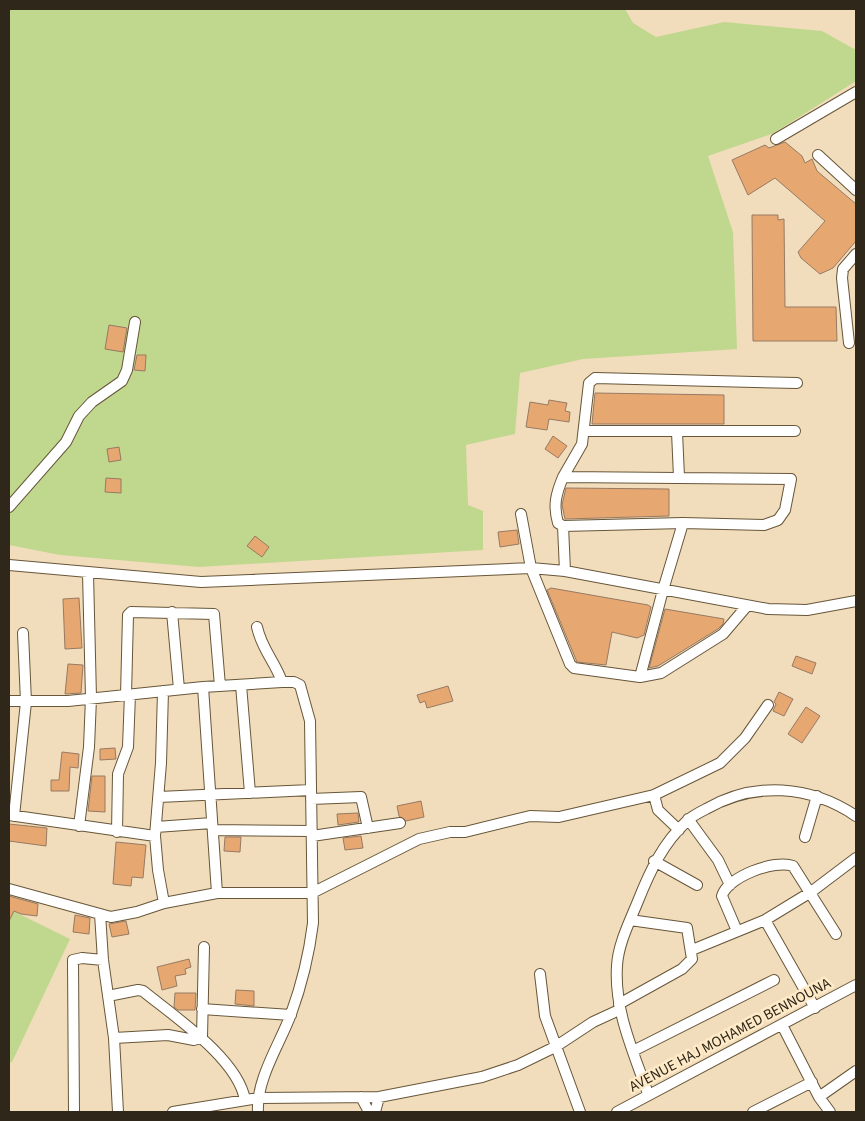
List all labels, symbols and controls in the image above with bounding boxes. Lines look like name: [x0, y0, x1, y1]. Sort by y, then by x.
street label: AVENUE HAJ MOHAMED BENNOUNA: [626, 972, 835, 1097]

